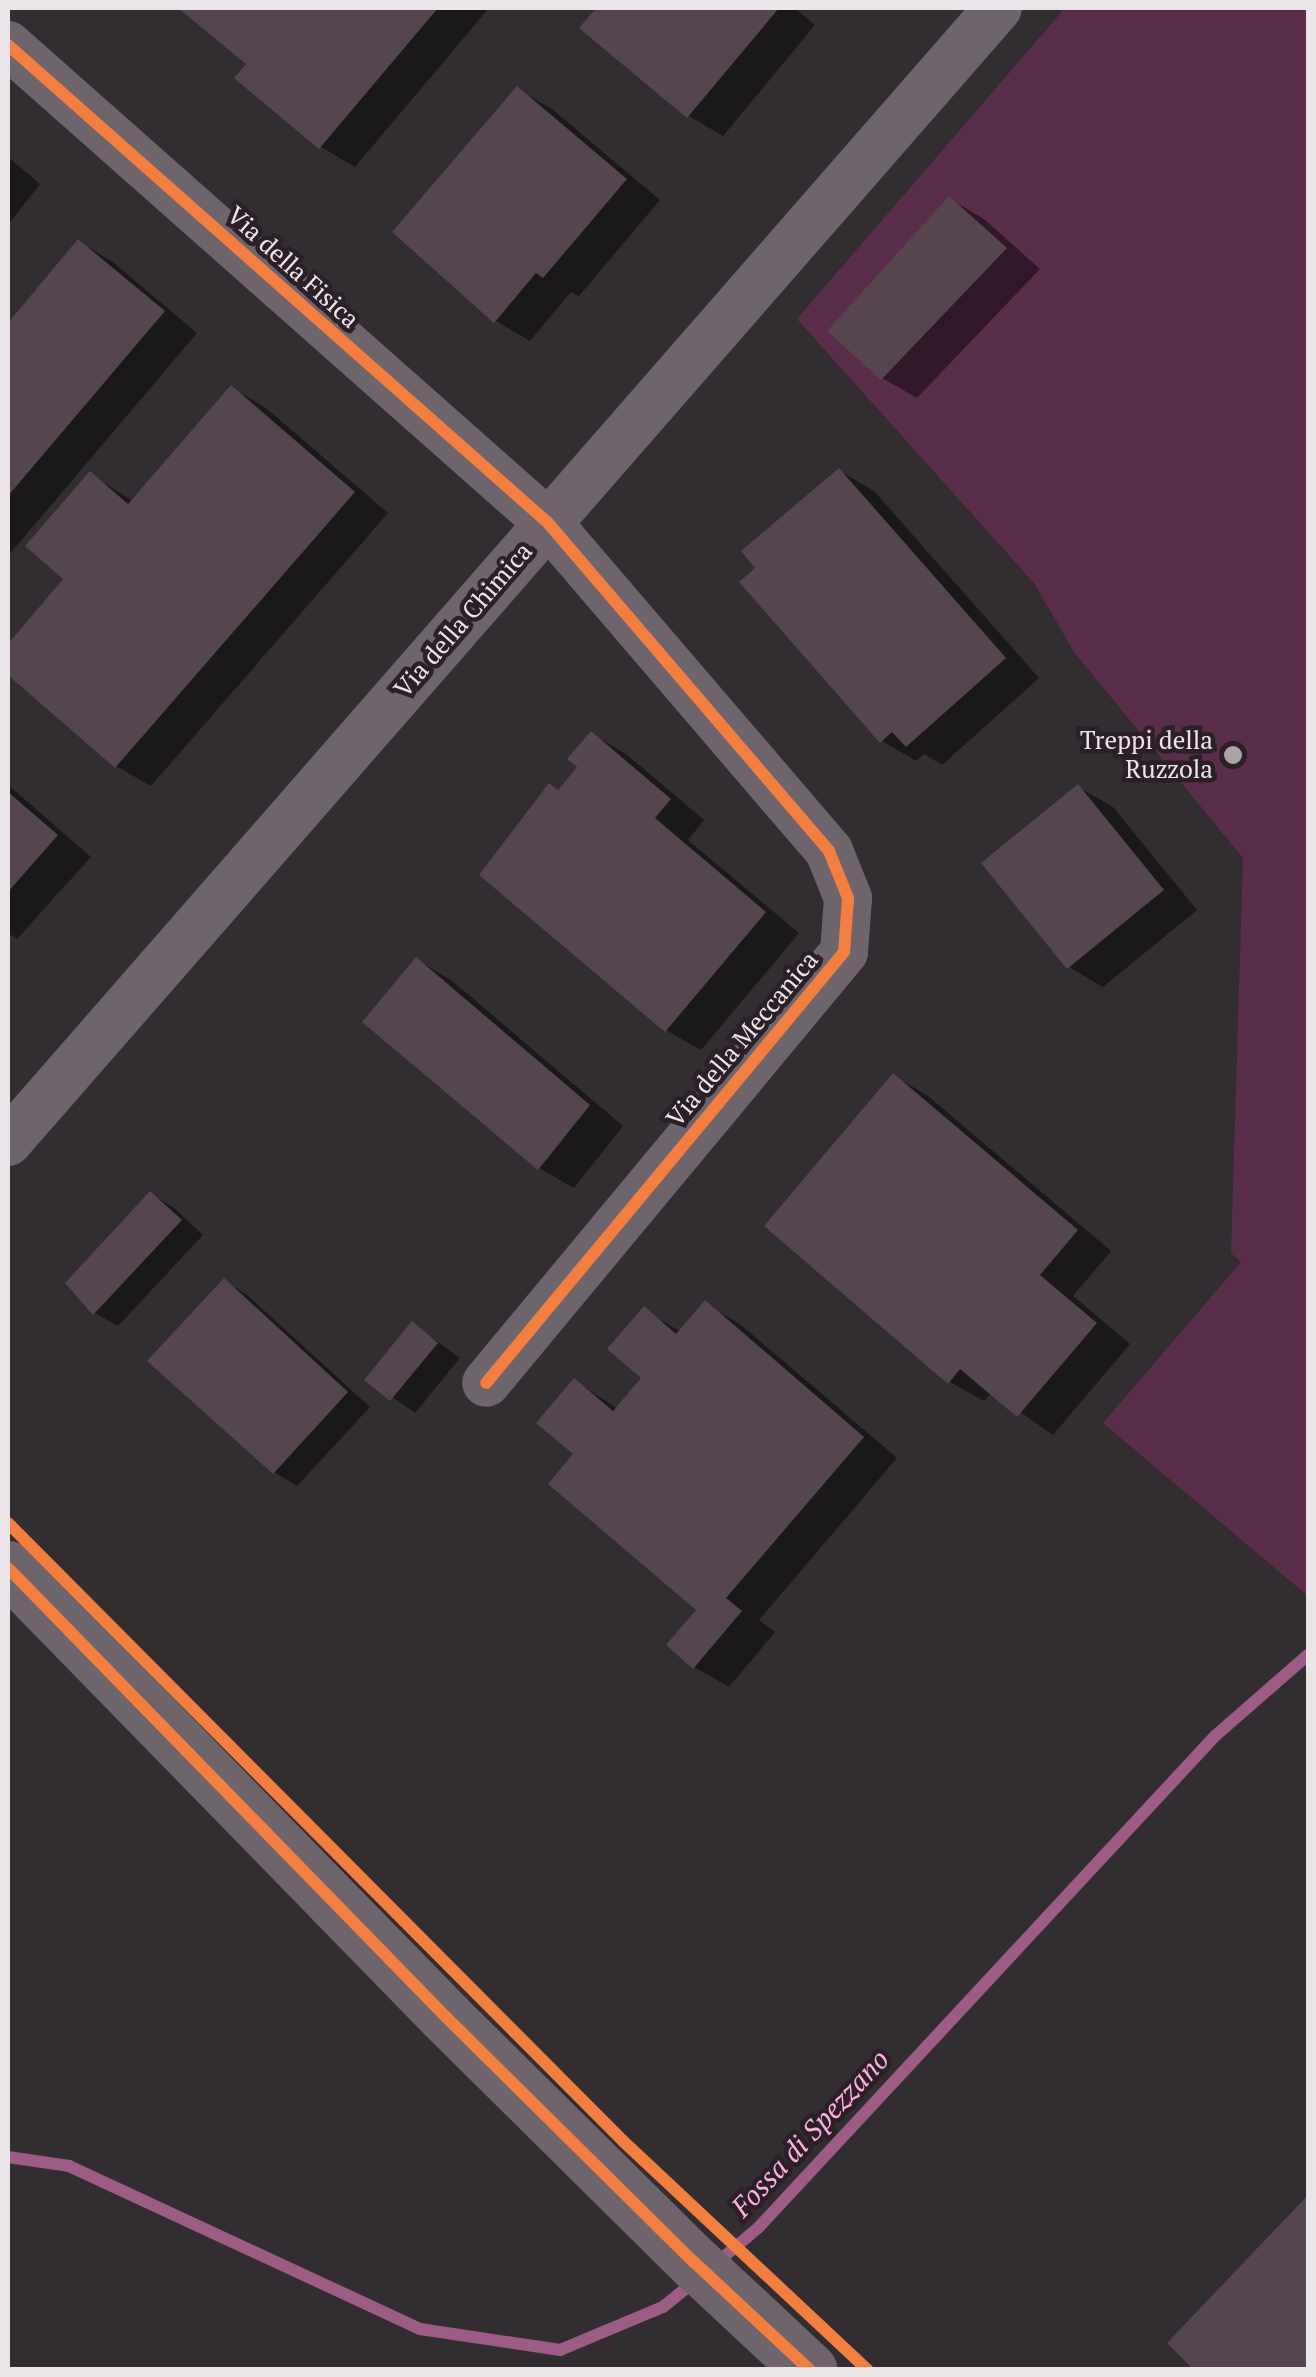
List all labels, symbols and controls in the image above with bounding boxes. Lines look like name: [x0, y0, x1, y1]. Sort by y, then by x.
street label: Via della Fisica: [221, 200, 365, 334]
street label: Via della Chimica: [388, 536, 538, 704]
place label: Treppi della Ruzzola: [1080, 726, 1213, 785]
marker: Treppi della Ruzzola: [1222, 744, 1244, 766]
street label: Via della Meccanica: [660, 945, 824, 1133]
water label: Fossa di Spezzano: [724, 2043, 896, 2223]

